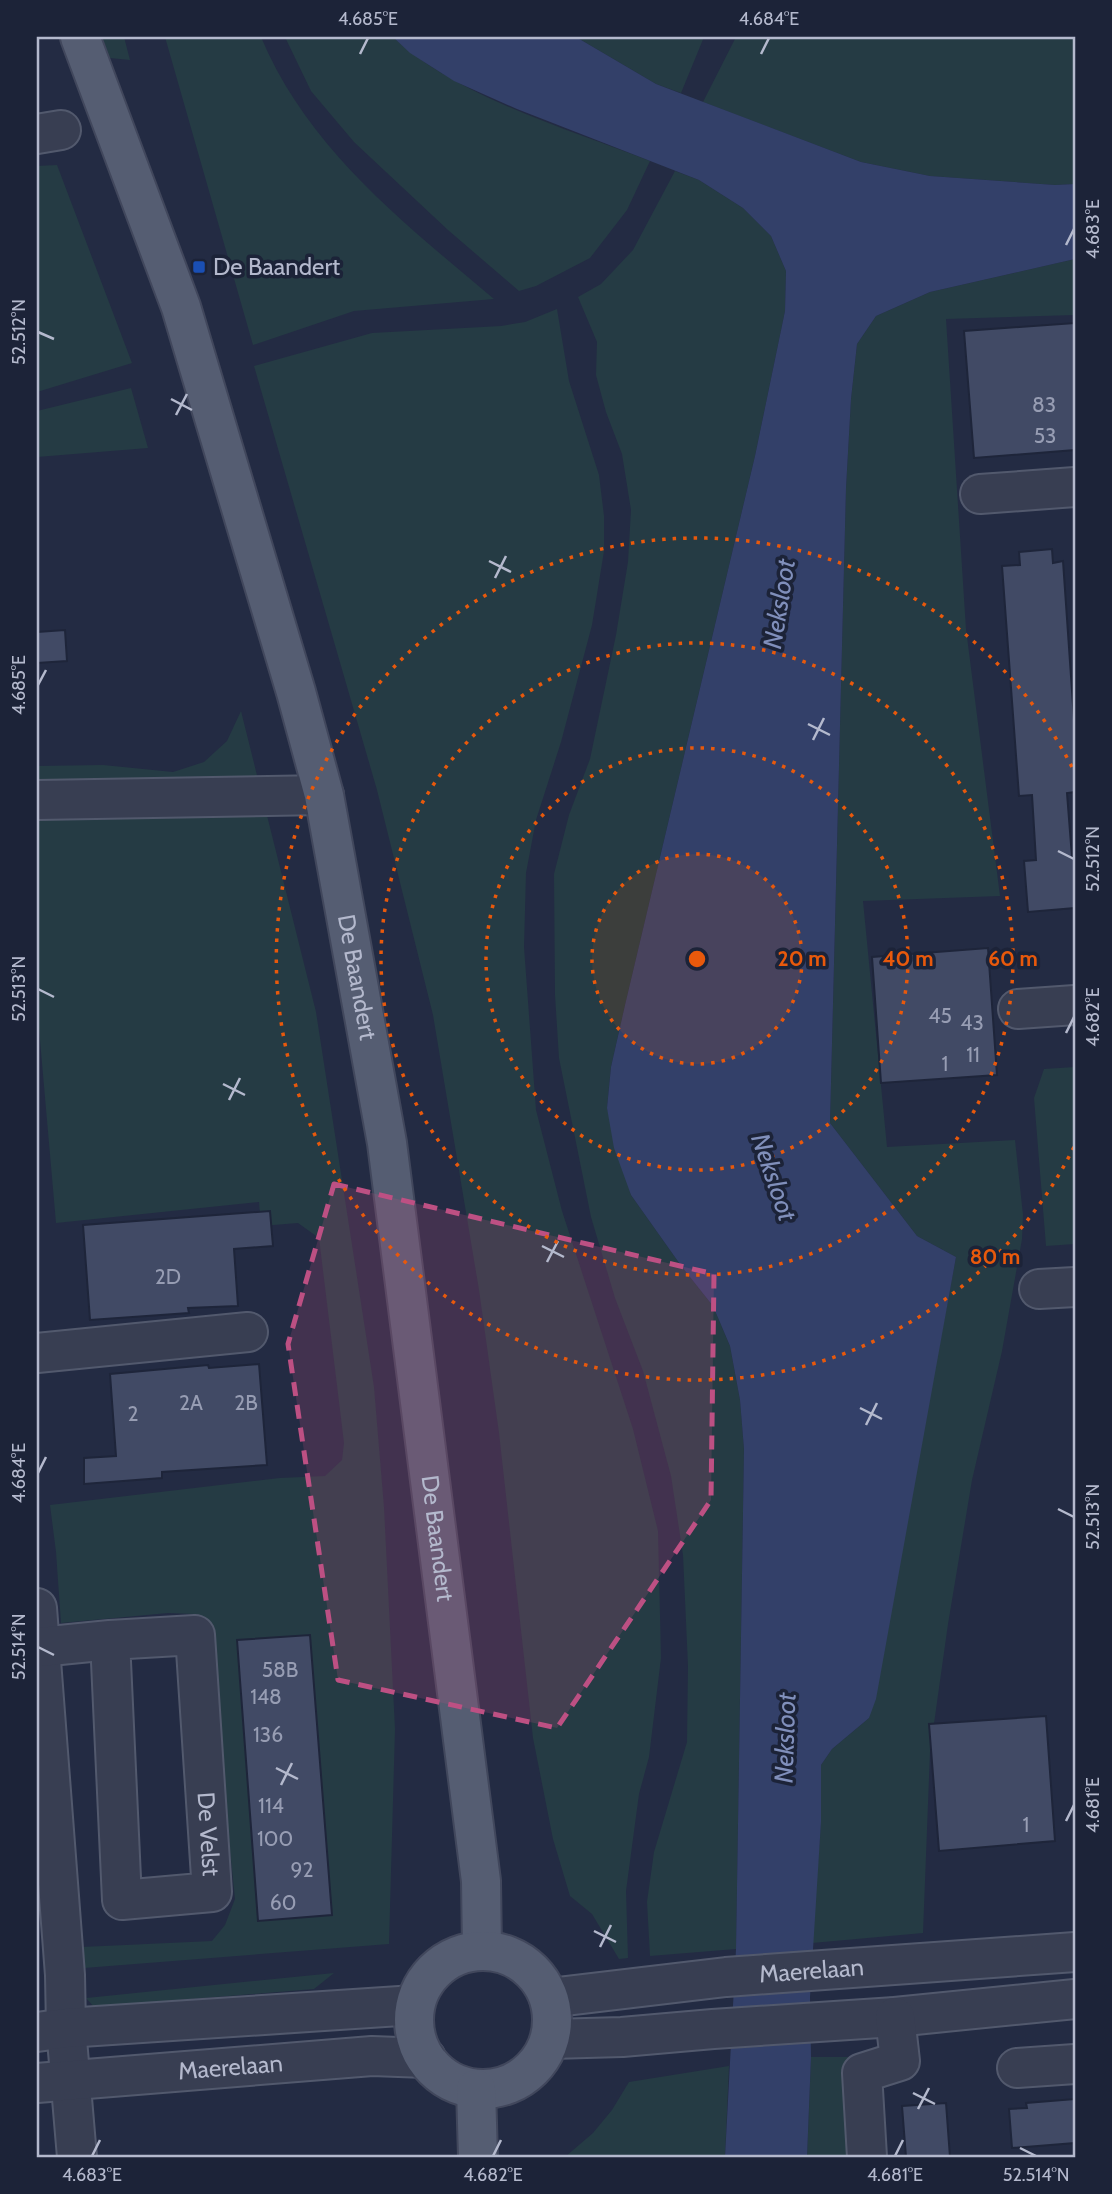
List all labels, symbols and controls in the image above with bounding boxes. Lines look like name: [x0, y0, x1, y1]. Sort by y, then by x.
text: 4.685°E: [338, 8, 398, 30]
text: 4.684°E: [739, 8, 799, 30]
text: 4.683°E: [1082, 199, 1104, 259]
place label: De Baandert: [213, 252, 340, 281]
marker: De Baandert: [191, 259, 207, 275]
text: 52.512°N: [8, 299, 30, 365]
house number: 83: [1032, 392, 1056, 417]
house number: 53: [1034, 423, 1056, 448]
water label: Neksloot: [756, 556, 802, 651]
text: 4.685°E: [8, 655, 30, 715]
text: 52.512°N: [1082, 826, 1104, 892]
street label: De Baandert: [332, 912, 383, 1042]
text: 20 m: [778, 946, 826, 971]
text: 40 m: [883, 946, 933, 971]
text: 60 m: [988, 946, 1038, 971]
centre of rings: [685, 947, 709, 971]
text: 52.513°N: [8, 956, 30, 1022]
text: 4.682°E: [1082, 987, 1104, 1047]
house number: 45: [928, 1003, 952, 1028]
house number: 43: [960, 1010, 984, 1035]
house number: 11: [966, 1042, 980, 1067]
house number: 1: [942, 1051, 948, 1076]
water label: Neksloot: [744, 1129, 804, 1226]
text: 80 m: [970, 1244, 1020, 1269]
house number: 2D: [155, 1264, 181, 1289]
house number: 2A: [179, 1390, 203, 1415]
house number: 2B: [234, 1390, 258, 1415]
house number: 2: [127, 1401, 139, 1426]
text: 4.684°E: [8, 1443, 30, 1503]
street label: De Baandert: [415, 1473, 460, 1603]
text: 52.513°N: [1082, 1484, 1104, 1550]
text: 52.514°N: [8, 1614, 30, 1680]
house number: 58B: [262, 1657, 298, 1682]
house number: 148: [250, 1684, 282, 1709]
water label: Neksloot: [767, 1691, 803, 1784]
house number: 136: [253, 1722, 283, 1747]
text: 4.681°E: [1082, 1777, 1104, 1833]
street label: De Velst: [191, 1791, 226, 1877]
house number: 114: [258, 1793, 284, 1818]
house number: 1: [1023, 1812, 1029, 1837]
house number: 100: [257, 1826, 293, 1851]
house number: 92: [291, 1857, 313, 1882]
house number: 60: [270, 1890, 296, 1915]
street label: Maerelaan: [758, 1952, 865, 1989]
street label: Maerelaan: [177, 2048, 284, 2086]
text: 4.683°E: [62, 2164, 122, 2186]
text: 4.682°E: [463, 2164, 523, 2186]
text: 4.681°E: [867, 2164, 923, 2186]
text: 52.514°N: [1003, 2164, 1069, 2186]

